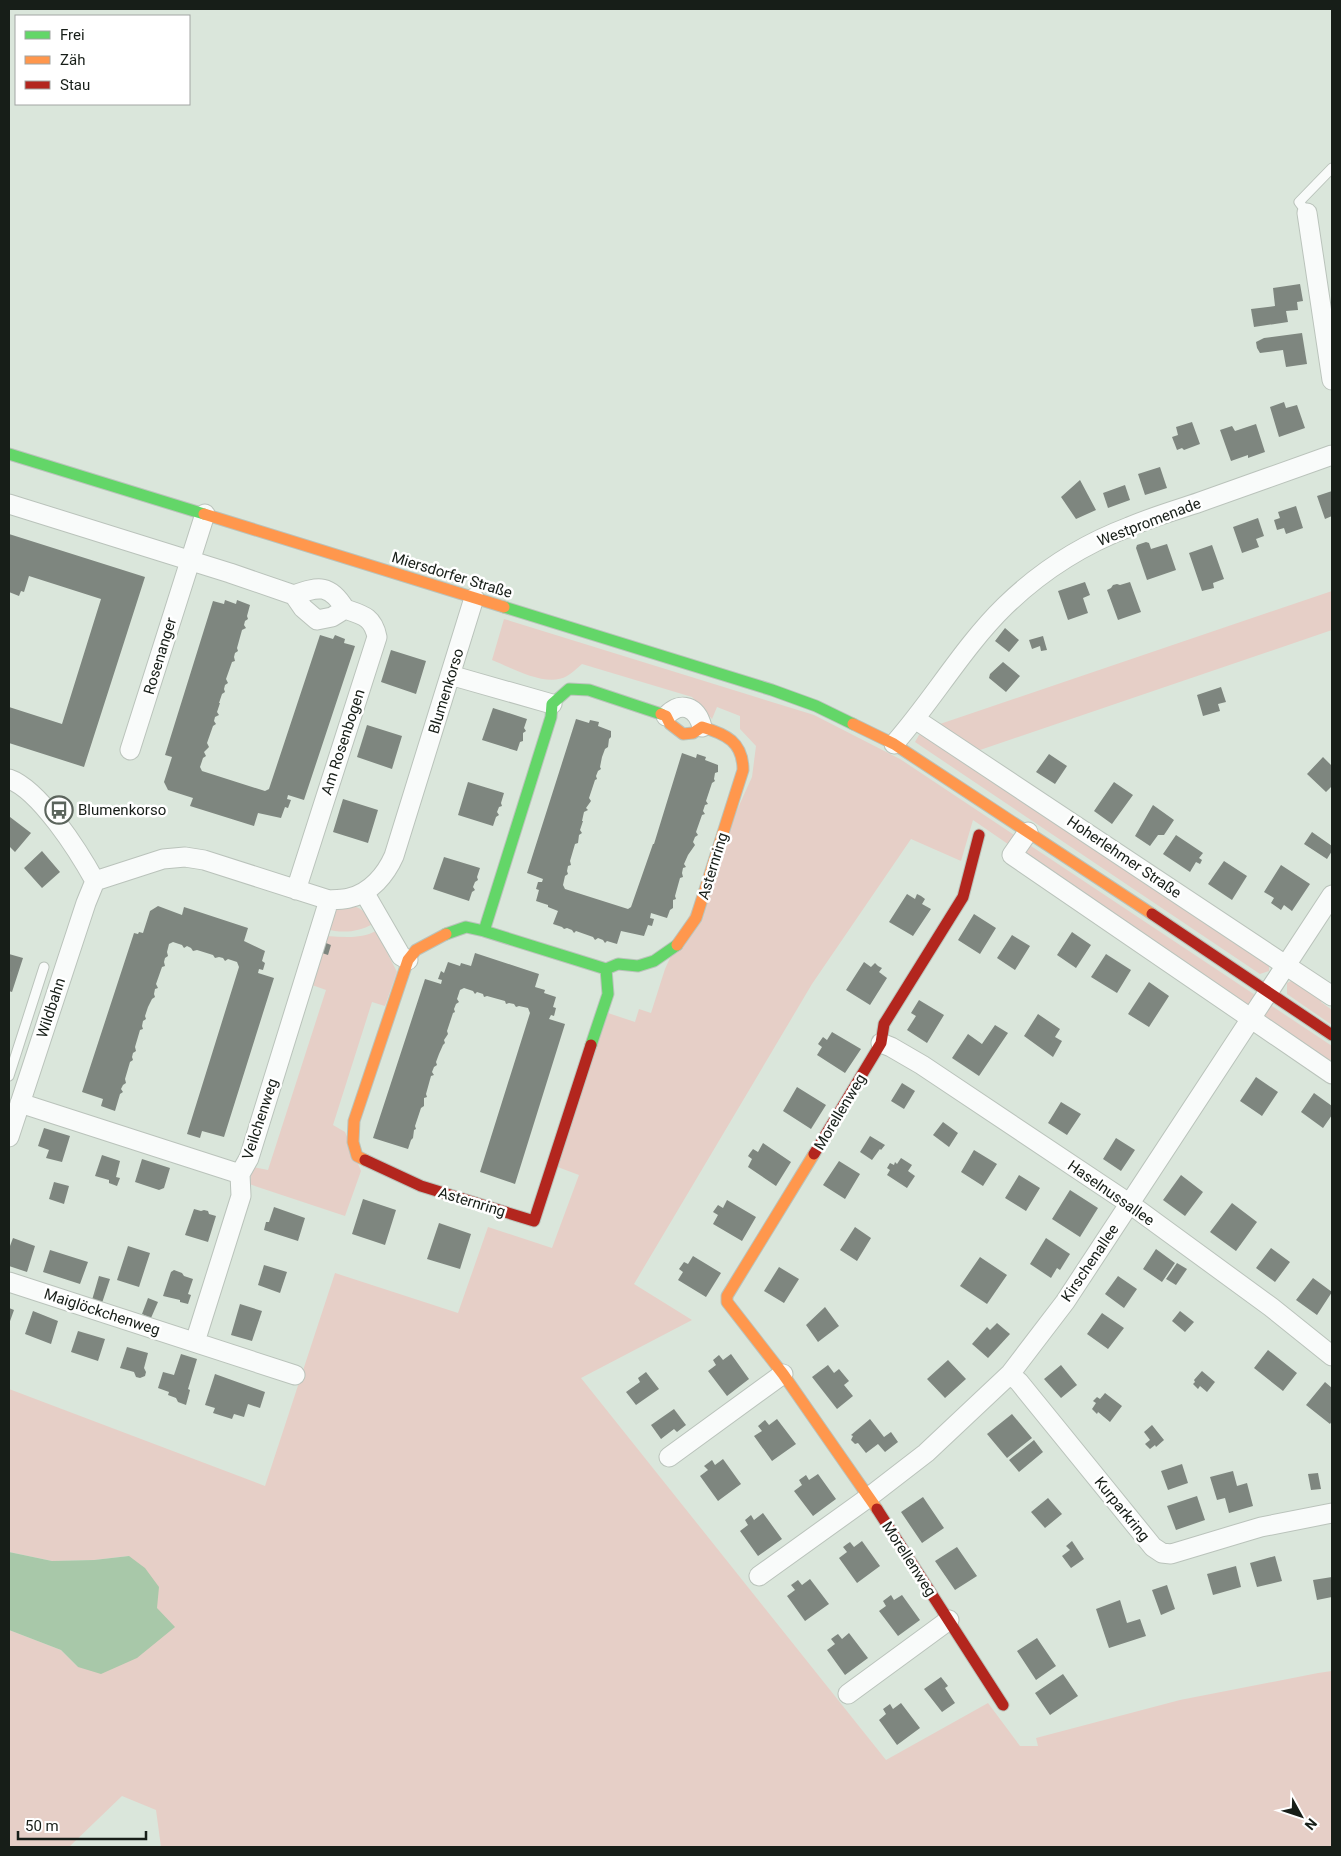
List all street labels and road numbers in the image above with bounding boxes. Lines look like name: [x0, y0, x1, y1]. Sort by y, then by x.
street label: Westpromenade: [1095, 494, 1203, 550]
street label: Miersdorfer Straße: [390, 548, 515, 602]
street label: Rosenanger: [140, 615, 180, 697]
street label: Blumenkorso: [424, 646, 468, 736]
street label: Am Rosenbogen: [317, 687, 369, 797]
street label: Hoherlehmer Straße: [1063, 812, 1185, 902]
street label: Asternring: [694, 830, 732, 902]
street label: Wildbahn: [33, 976, 69, 1040]
street label: Morellenweg: [810, 1071, 870, 1153]
street label: Veilchenweg: [238, 1076, 282, 1162]
street label: Haselnussallee: [1064, 1156, 1158, 1230]
street label: Asternring: [436, 1183, 508, 1221]
street label: Kirschenallee: [1057, 1221, 1123, 1305]
street label: Maiglöckchenweg: [42, 1285, 162, 1339]
street label: Kurparkring: [1091, 1473, 1153, 1545]
street label: Morellenweg: [878, 1518, 940, 1600]

